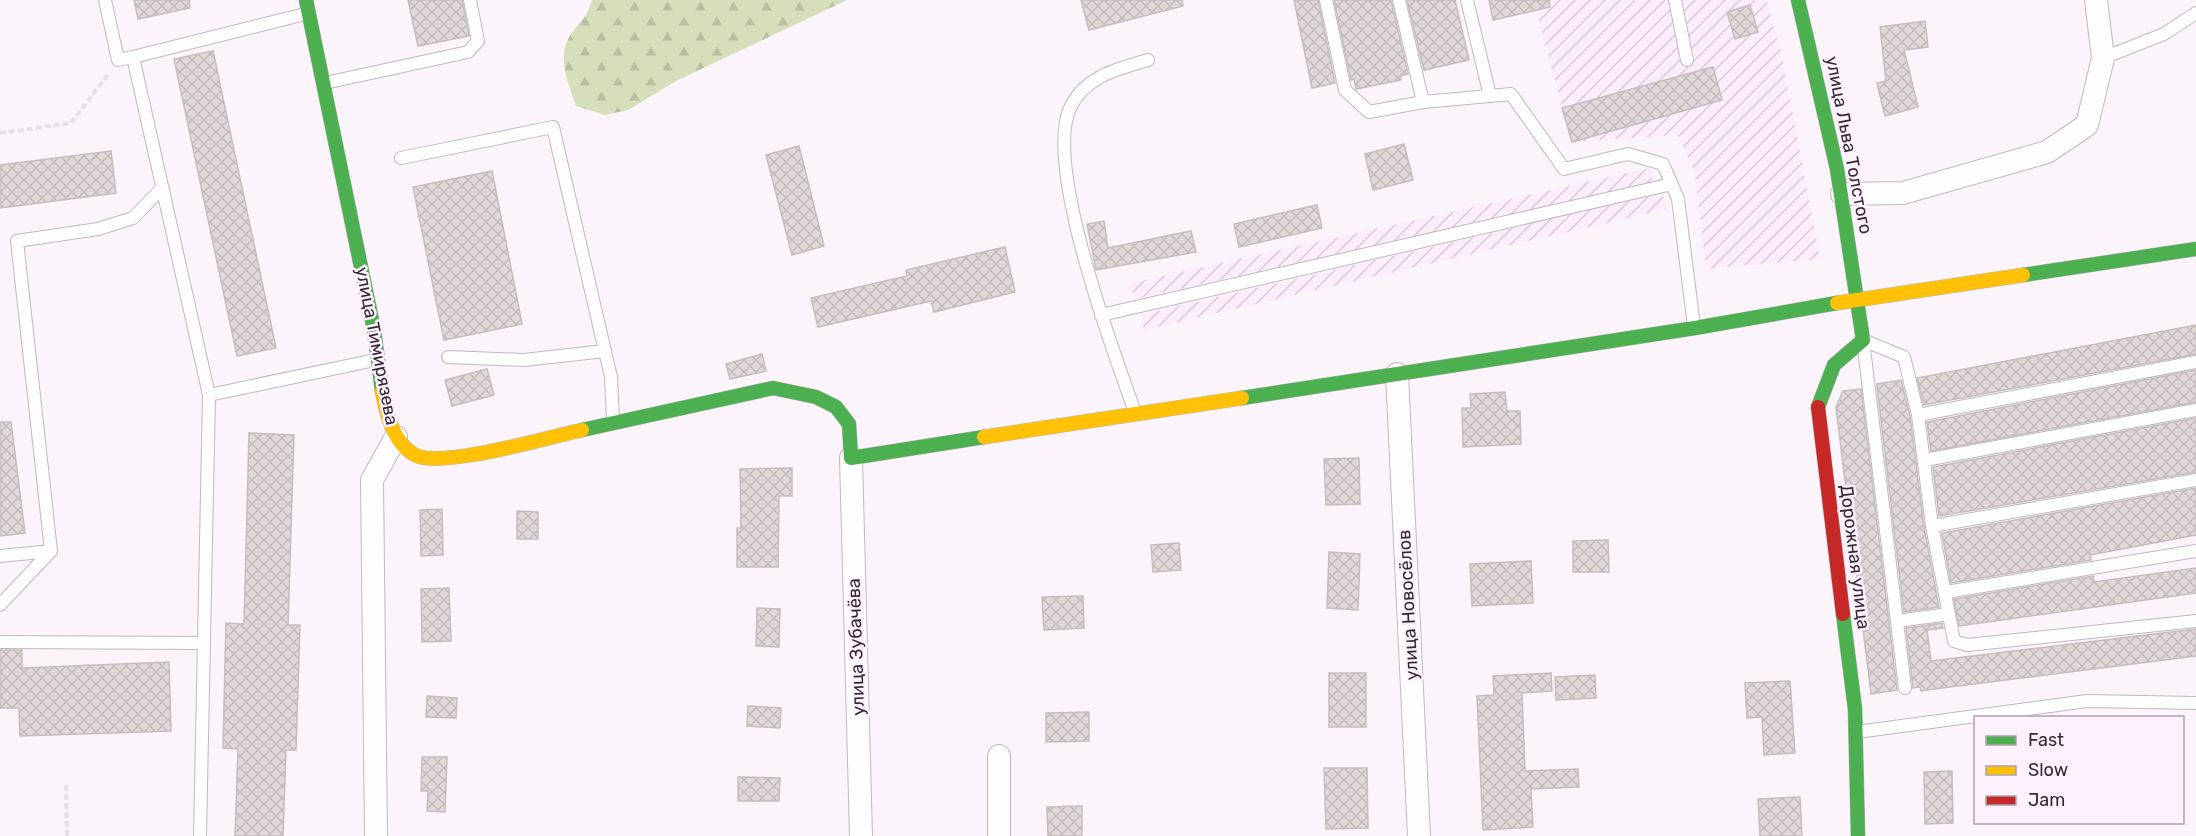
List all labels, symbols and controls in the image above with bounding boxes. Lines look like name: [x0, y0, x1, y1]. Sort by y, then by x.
street label: улица Льва Толстого: [1821, 54, 1877, 236]
street label: улица Тимирязева: [351, 265, 403, 427]
street label: Дорожная улица: [1835, 483, 1875, 631]
street label: улица Новосёлов: [1393, 529, 1423, 681]
street label: улица Зубачёва: [843, 578, 869, 716]
legend: [1974, 716, 2184, 824]
text: Fast: [2028, 729, 2064, 751]
text: Slow: [2028, 759, 2068, 781]
text: Jam: [2028, 789, 2065, 811]

